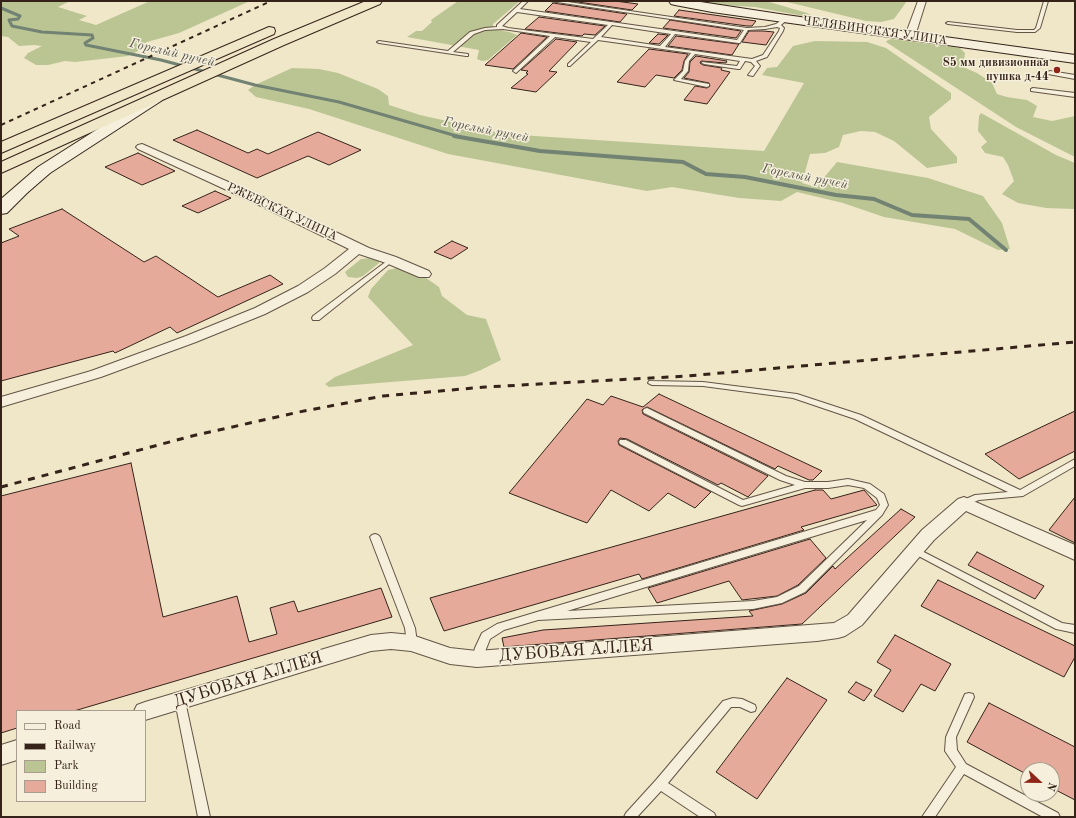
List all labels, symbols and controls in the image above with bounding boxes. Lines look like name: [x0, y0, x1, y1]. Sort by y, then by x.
street label: ЧЕЛЯБИНСКАЯ УЛИЦА: [802, 14, 948, 48]
water label: Горелый ручей: [128, 36, 216, 70]
place label: 85 мм дивизионная пушка д-44: [943, 56, 1049, 84]
marker: 85 мм дивизионная пушка д-44: [1052, 65, 1062, 75]
water label: Горелый ручей: [442, 114, 530, 146]
water label: Горелый ручей: [761, 161, 849, 193]
street label: РЖЕВСКАЯ УЛИЦА: [224, 180, 340, 244]
street label: ДУБОВАЯ АЛЛЕЯ: [498, 635, 654, 667]
street label: ДУБОВАЯ АЛЛЕЯ: [171, 648, 325, 712]
legend: [16, 710, 146, 802]
text: Road: [54, 720, 81, 732]
text: Railway: [54, 740, 96, 752]
text: Park: [54, 760, 79, 772]
north arrow: [1020, 762, 1060, 802]
text: Building: [54, 780, 98, 792]
text: N: [1044, 780, 1057, 792]

